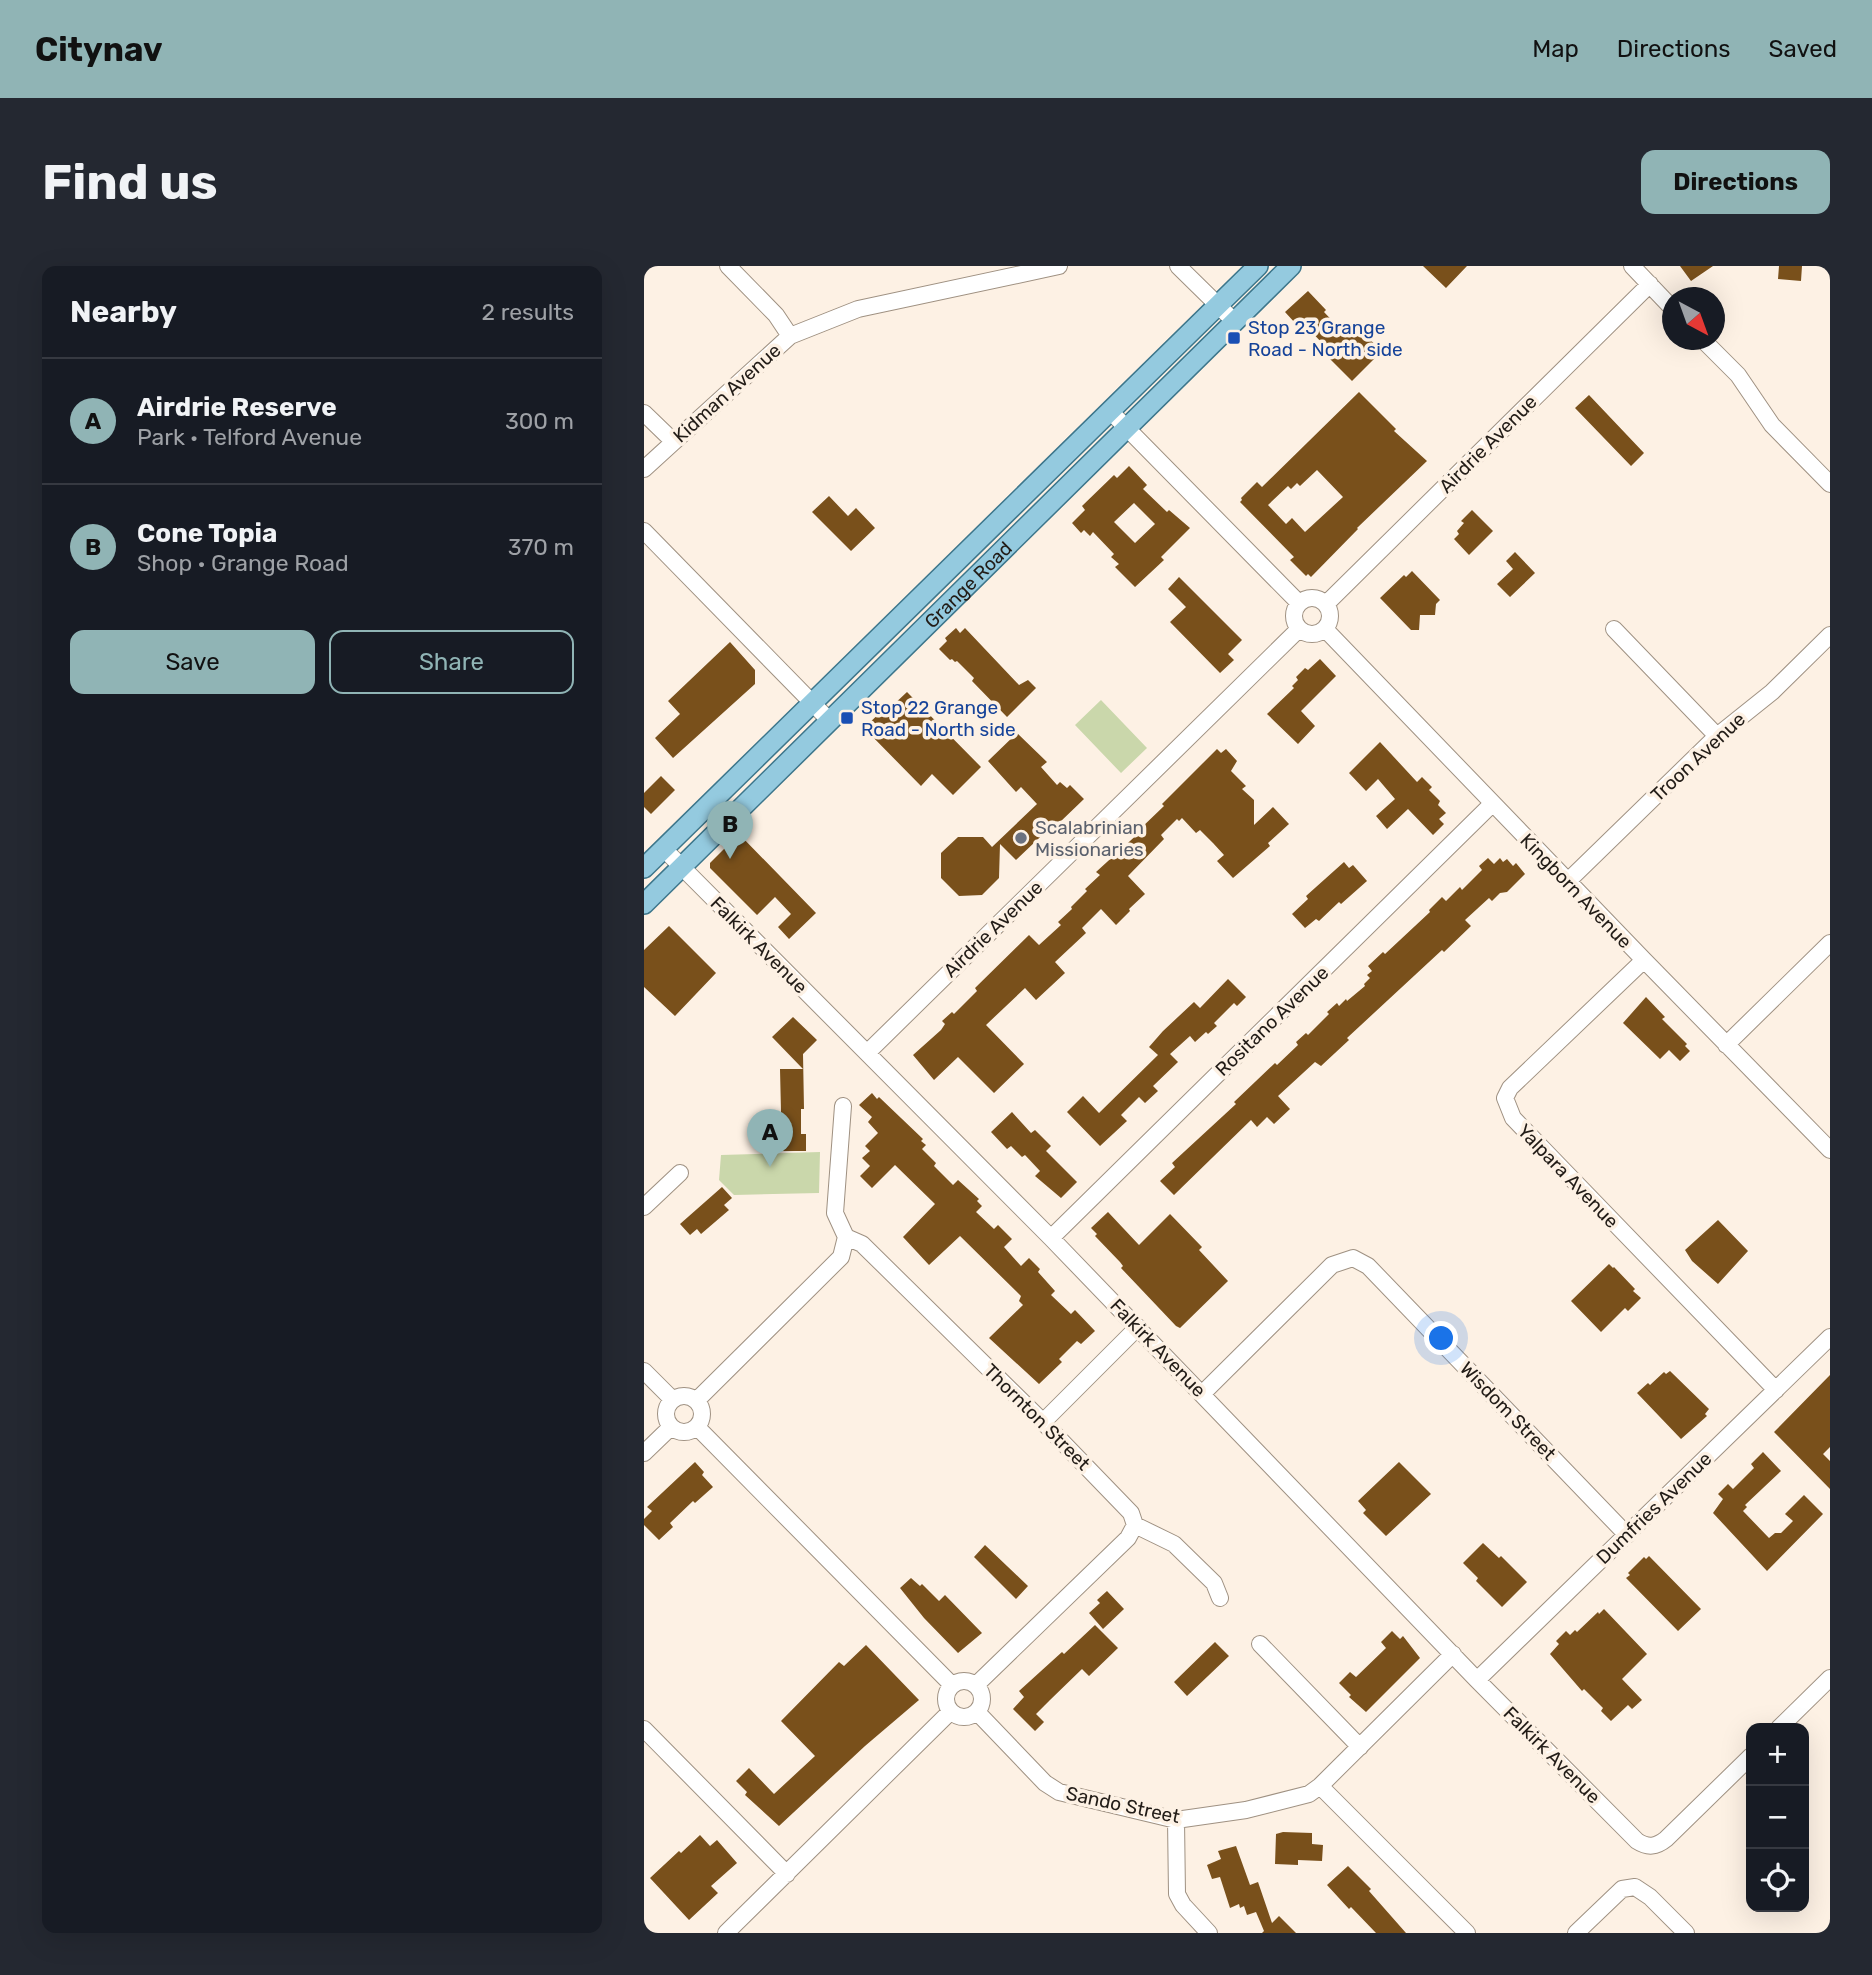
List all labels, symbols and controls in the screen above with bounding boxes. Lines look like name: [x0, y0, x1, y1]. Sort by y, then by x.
text: Citynav: [35, 30, 163, 69]
text: Map: [1532, 35, 1579, 63]
text: Directions: [1617, 35, 1730, 63]
text: Saved: [1768, 35, 1837, 63]
button: Directions: [1641, 150, 1830, 214]
text: Find us: [42, 153, 218, 211]
north arrow: [1662, 287, 1725, 350]
text: Nearby: [70, 294, 177, 330]
text: 2 results: [482, 298, 574, 326]
place label: Stop 23 Grange Road - North side: [1248, 316, 1403, 361]
marker: Stop 23 Grange Road - North side: [1226, 330, 1242, 346]
street label: Kidman Avenue: [668, 339, 786, 447]
street label: Airdrie Avenue: [1434, 390, 1542, 498]
text: Airdrie Reserve: [137, 392, 337, 423]
text: A: [85, 407, 101, 435]
text: 300 m: [505, 407, 574, 435]
text: Park · Telford Avenue: [137, 423, 362, 451]
text: Cone Topia: [137, 518, 277, 549]
text: B: [85, 533, 101, 561]
text: 370 m: [508, 533, 574, 561]
street label: Grange Road: [919, 536, 1017, 633]
text: Shop · Grange Road: [137, 549, 349, 577]
button: Save: [70, 630, 315, 694]
button: Share: [329, 630, 574, 694]
place label: Stop 22 Grange Road - North side: [861, 696, 1016, 741]
street label: Troon Avenue: [1646, 707, 1750, 807]
marker: Stop 22 Grange Road - North side: [839, 710, 855, 726]
pin: B: [707, 801, 753, 859]
place label: Scalabrinian Missionaries: [1035, 816, 1144, 861]
street label: Kingborn Avenue: [1515, 829, 1637, 953]
marker: Scalabrinian Missionaries: [1013, 830, 1029, 846]
street label: Airdrie Avenue: [939, 876, 1047, 982]
street label: Falkirk Avenue: [706, 892, 812, 998]
street label: Rositano Avenue: [1211, 961, 1333, 1081]
pin: A: [747, 1109, 793, 1167]
street label: Yalpara Avenue: [1513, 1119, 1623, 1233]
street label: Falkirk Avenue: [1105, 1294, 1211, 1402]
your location: [1424, 1321, 1458, 1355]
street label: Wisdom Street: [1455, 1357, 1561, 1466]
street label: Thornton Street: [979, 1359, 1095, 1475]
street label: Dumfries Avenue: [1592, 1447, 1716, 1569]
street label: Falkirk Avenue: [1499, 1702, 1605, 1808]
map controls: [1746, 1723, 1809, 1912]
button: +: [1746, 1723, 1809, 1786]
street label: Sando Street: [1064, 1782, 1182, 1828]
button: −: [1746, 1786, 1809, 1849]
button: locate: [1746, 1849, 1809, 1912]

